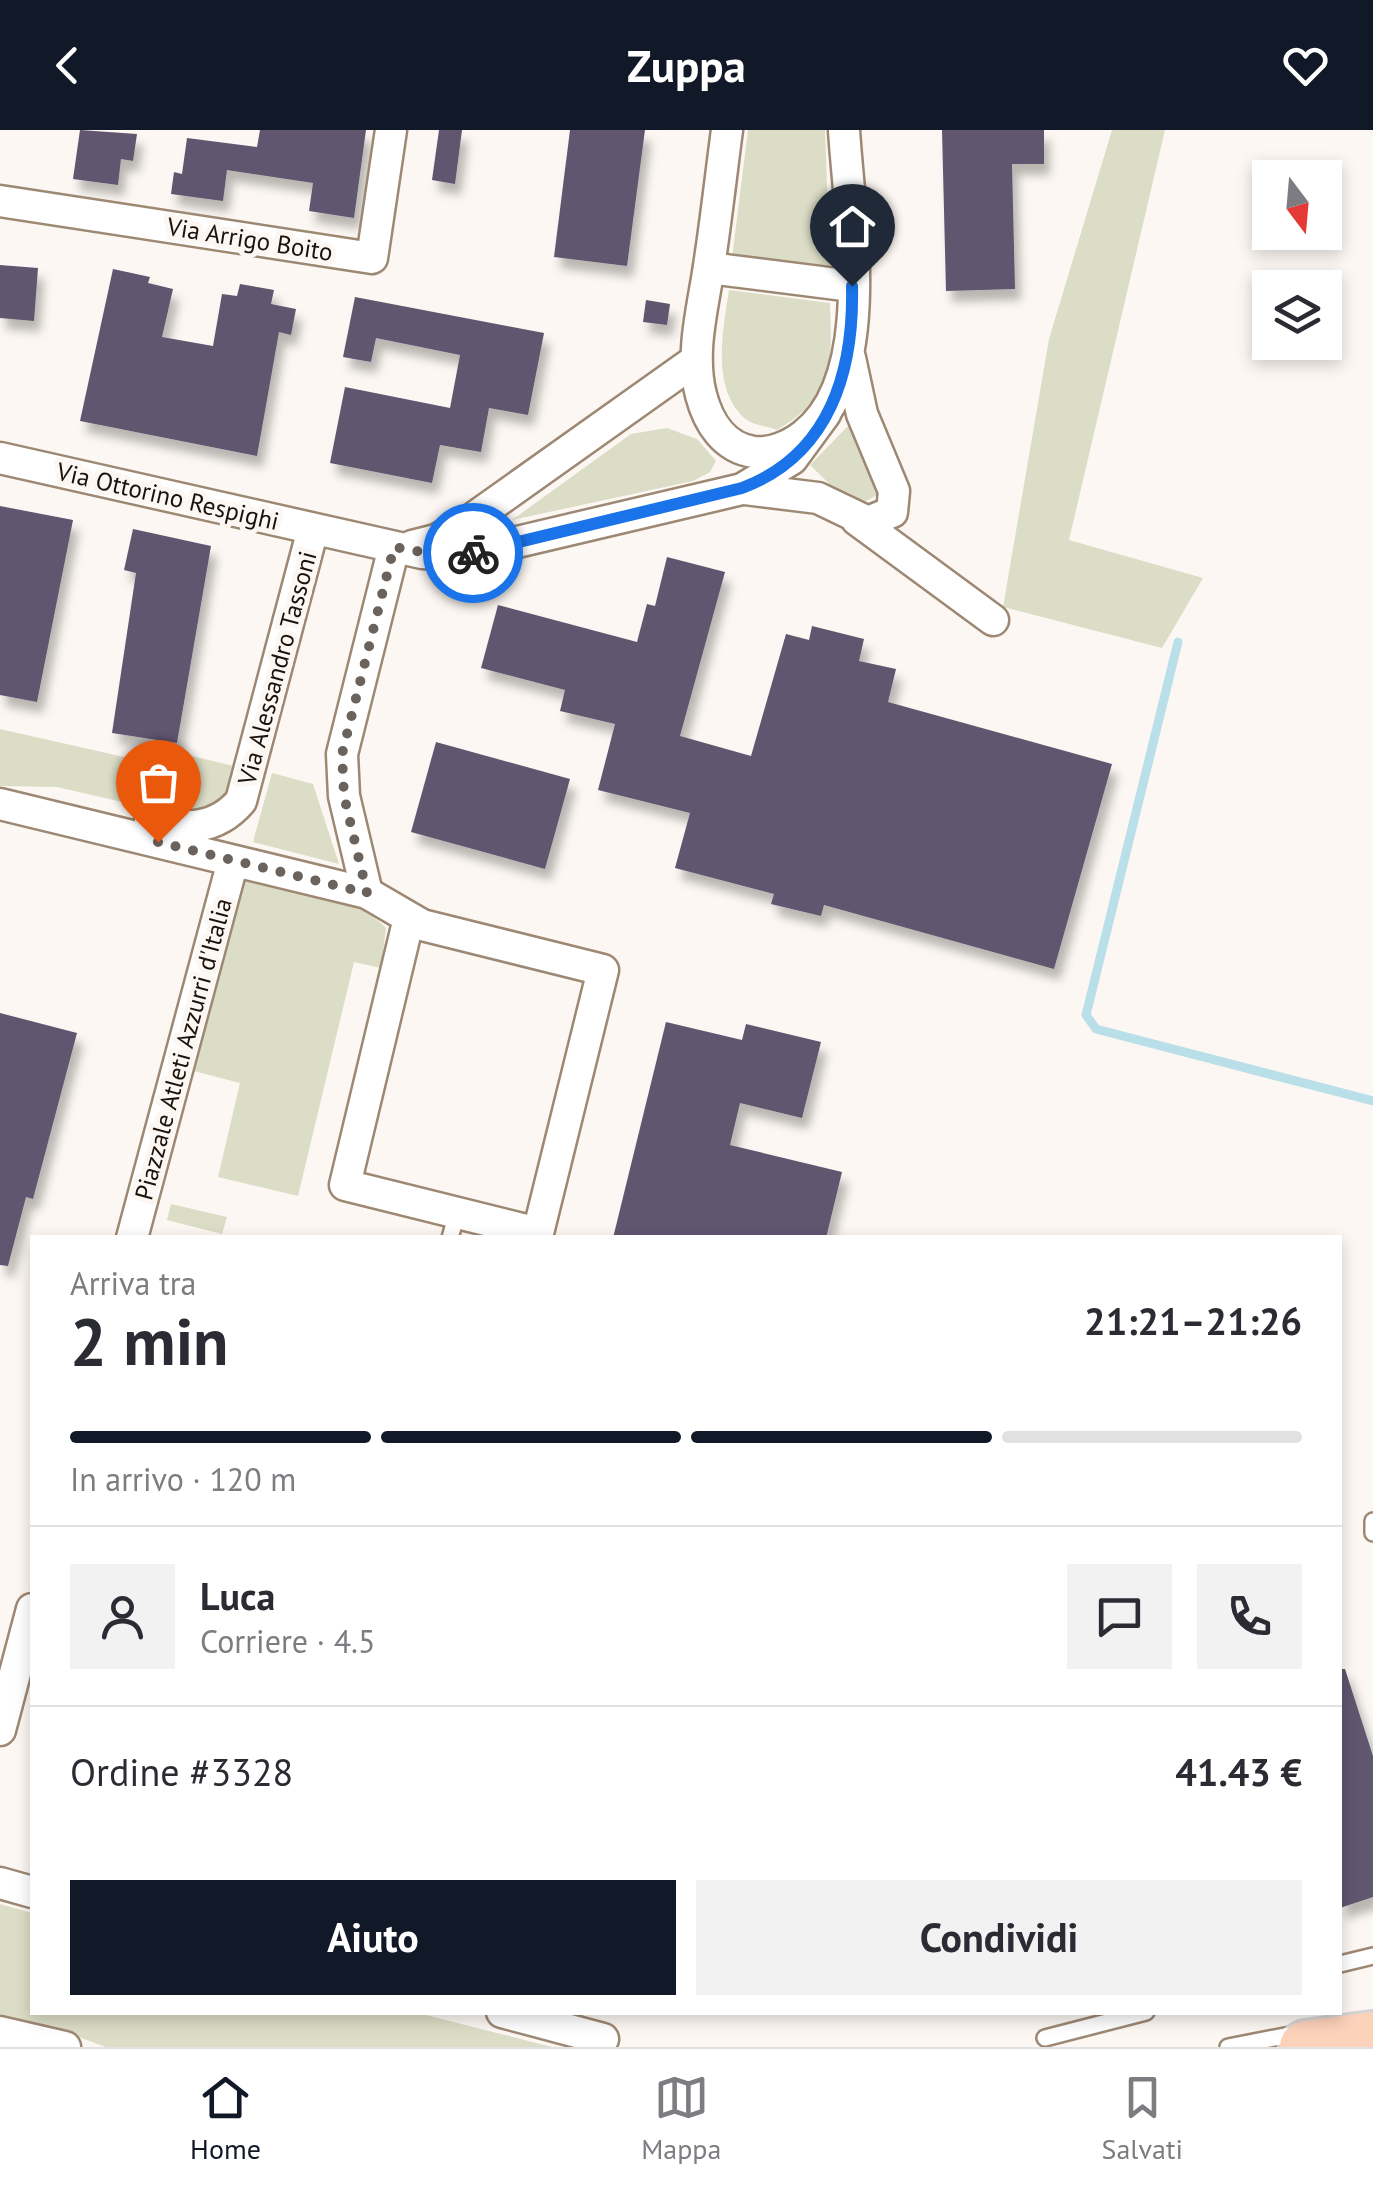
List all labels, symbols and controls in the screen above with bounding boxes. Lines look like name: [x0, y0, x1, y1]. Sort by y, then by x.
text: Zuppa: [627, 36, 746, 94]
icon: back: [40, 38, 95, 93]
icon: heart: [1278, 38, 1333, 93]
north arrow: [1252, 160, 1342, 250]
map controls: [1252, 160, 1342, 360]
pin: [810, 184, 895, 287]
icon: home: [825, 199, 880, 254]
street label: Via Arrigo Boito: [164, 210, 335, 268]
button: layers: [1252, 270, 1342, 360]
street label: Via Ottorino Respighi: [53, 455, 282, 537]
courier: [423, 503, 523, 603]
icon: bike: [446, 526, 501, 581]
street label: Via Alessandro Tassoni: [230, 548, 324, 789]
pin: [116, 740, 201, 843]
icon: bag: [131, 755, 186, 810]
street label: Piazzale Atleti Azzurri d'Italia: [127, 895, 239, 1203]
text: Arriva tra: [70, 1262, 197, 1304]
text: 21:21–21:26: [1084, 1296, 1302, 1345]
text: 2 min: [70, 1299, 229, 1383]
text: In arrivo · 120 m: [70, 1458, 296, 1500]
button: person: [70, 1564, 175, 1669]
button: chat: [1067, 1564, 1172, 1669]
button: phone: [1197, 1564, 1302, 1669]
text: Luca: [200, 1571, 275, 1620]
text: Corriere · 4.5: [200, 1620, 375, 1662]
text: Ordine #3328: [70, 1747, 293, 1796]
text: 41.43 €: [1175, 1747, 1302, 1796]
button: Aiuto: [70, 1880, 676, 1995]
button: Condividi: [696, 1880, 1302, 1995]
tab: Home: [190, 2070, 261, 2167]
tab: Mappa: [641, 2070, 721, 2167]
tab: Salvati: [1102, 2070, 1183, 2167]

